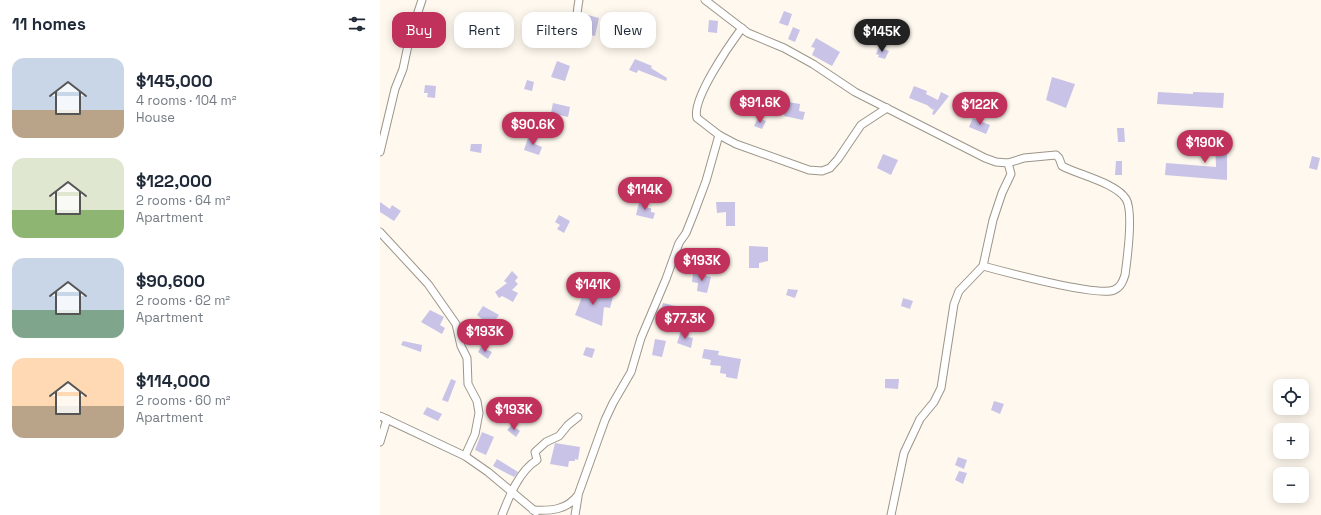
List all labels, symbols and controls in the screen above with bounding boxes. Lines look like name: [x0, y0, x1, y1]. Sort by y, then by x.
chip: Buy: [392, 12, 446, 48]
chip: Rent: [454, 12, 514, 48]
chip: Filters: [522, 12, 592, 48]
chip: New: [600, 12, 656, 48]
text: 11 homes: [12, 13, 86, 35]
icon: filters: [346, 13, 368, 35]
pin: $145K: [854, 19, 910, 53]
text: $145K: [863, 23, 901, 40]
text: $145,000: [136, 70, 213, 92]
icon: home: [44, 74, 92, 122]
pin: $91.6K: [727, 90, 793, 124]
text: 4 rooms · 104 m²: [136, 92, 237, 109]
pin: $122K: [952, 92, 1008, 126]
text: $91.6K: [739, 94, 781, 111]
text: $122K: [961, 96, 999, 113]
text: House: [136, 109, 175, 126]
pin: $90.6K: [500, 112, 566, 146]
text: $90.6K: [511, 116, 555, 133]
pin: $190K: [1177, 130, 1233, 164]
text: $190K: [1186, 134, 1224, 151]
text: $122,000: [136, 170, 212, 192]
icon: home: [44, 174, 92, 222]
pin: $114K: [617, 177, 673, 211]
text: $114K: [627, 181, 663, 198]
text: 2 rooms · 64 m²: [136, 192, 230, 209]
text: Apartment: [136, 209, 204, 226]
pin: $193K: [674, 248, 730, 282]
text: $193K: [683, 252, 721, 269]
text: $90,600: [136, 270, 205, 292]
pin: $141K: [565, 272, 621, 306]
icon: home: [44, 274, 92, 322]
text: $141K: [575, 276, 611, 293]
text: 2 rooms · 62 m²: [136, 292, 230, 309]
pin: $77.3K: [652, 306, 718, 340]
text: Apartment: [136, 309, 204, 326]
text: $77.3K: [664, 310, 706, 327]
pin: $193K: [457, 319, 513, 353]
text: $193K: [466, 323, 504, 340]
text: $114,000: [136, 370, 210, 392]
icon: home: [44, 374, 92, 422]
map controls: [1273, 379, 1309, 503]
button: locate: [1273, 379, 1309, 415]
text: 2 rooms · 60 m²: [136, 392, 231, 409]
pin: $193K: [486, 397, 542, 431]
text: $193K: [495, 401, 533, 418]
text: Apartment: [136, 409, 204, 426]
button: +: [1273, 423, 1309, 459]
button: −: [1273, 467, 1309, 503]

